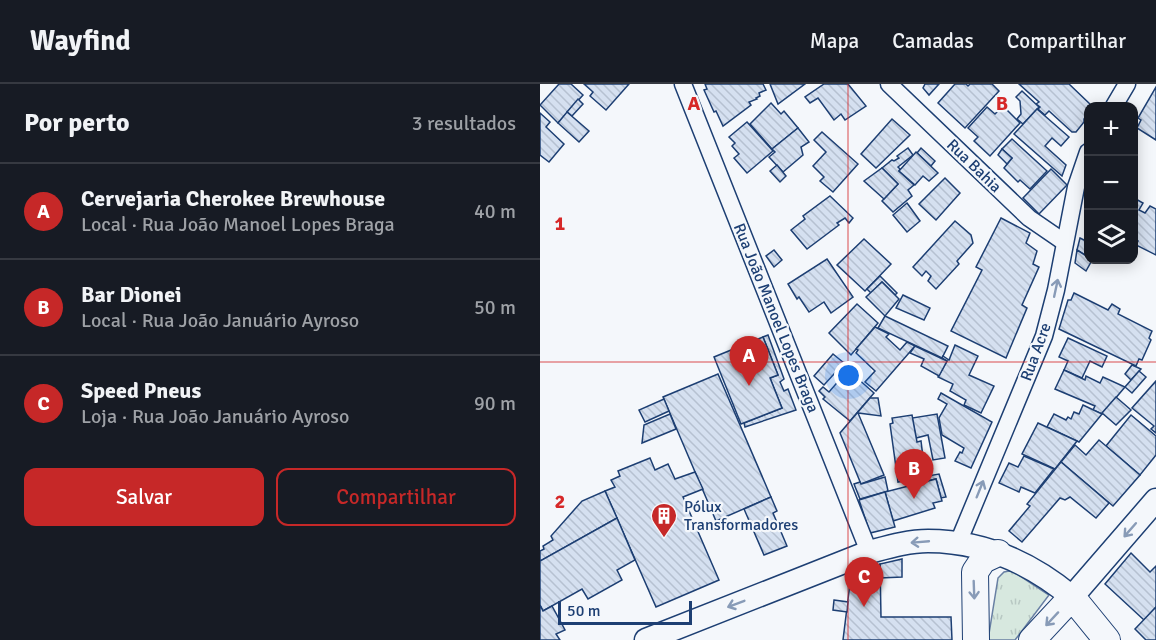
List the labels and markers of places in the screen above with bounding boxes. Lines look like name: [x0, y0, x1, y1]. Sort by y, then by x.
pin: A: [730, 336, 768, 386]
pin: B: [894, 450, 934, 499]
place label: Pólux Transformadores: [684, 497, 798, 535]
building icon: Pólux Transformadores: [649, 501, 679, 539]
pin: C: [844, 558, 884, 607]

